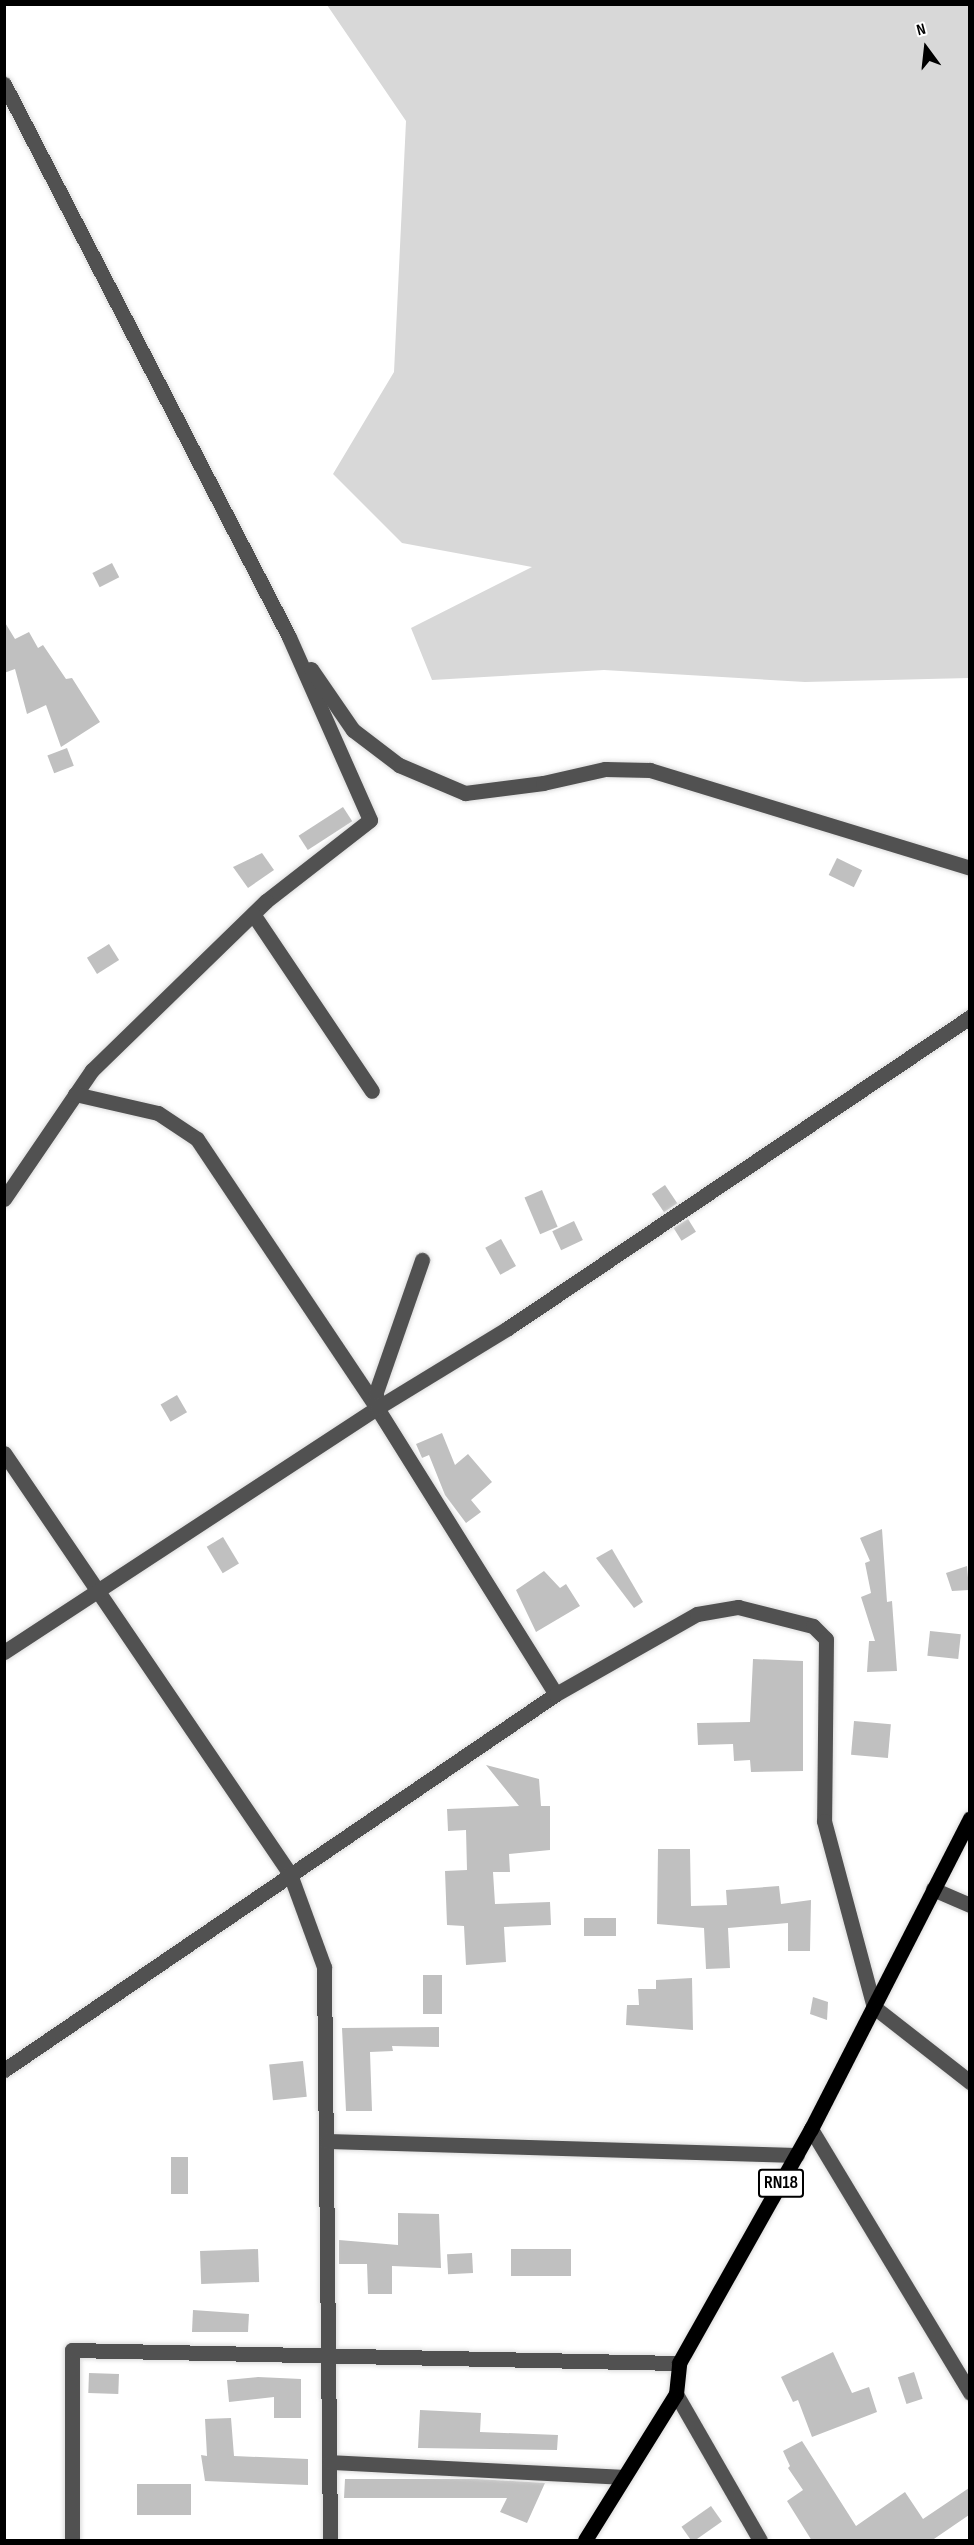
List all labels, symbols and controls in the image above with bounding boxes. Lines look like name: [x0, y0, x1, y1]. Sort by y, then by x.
north arrow: [896, 18, 956, 78]
text: N: [915, 20, 928, 40]
road number: RN18: [757, 2168, 805, 2198]

